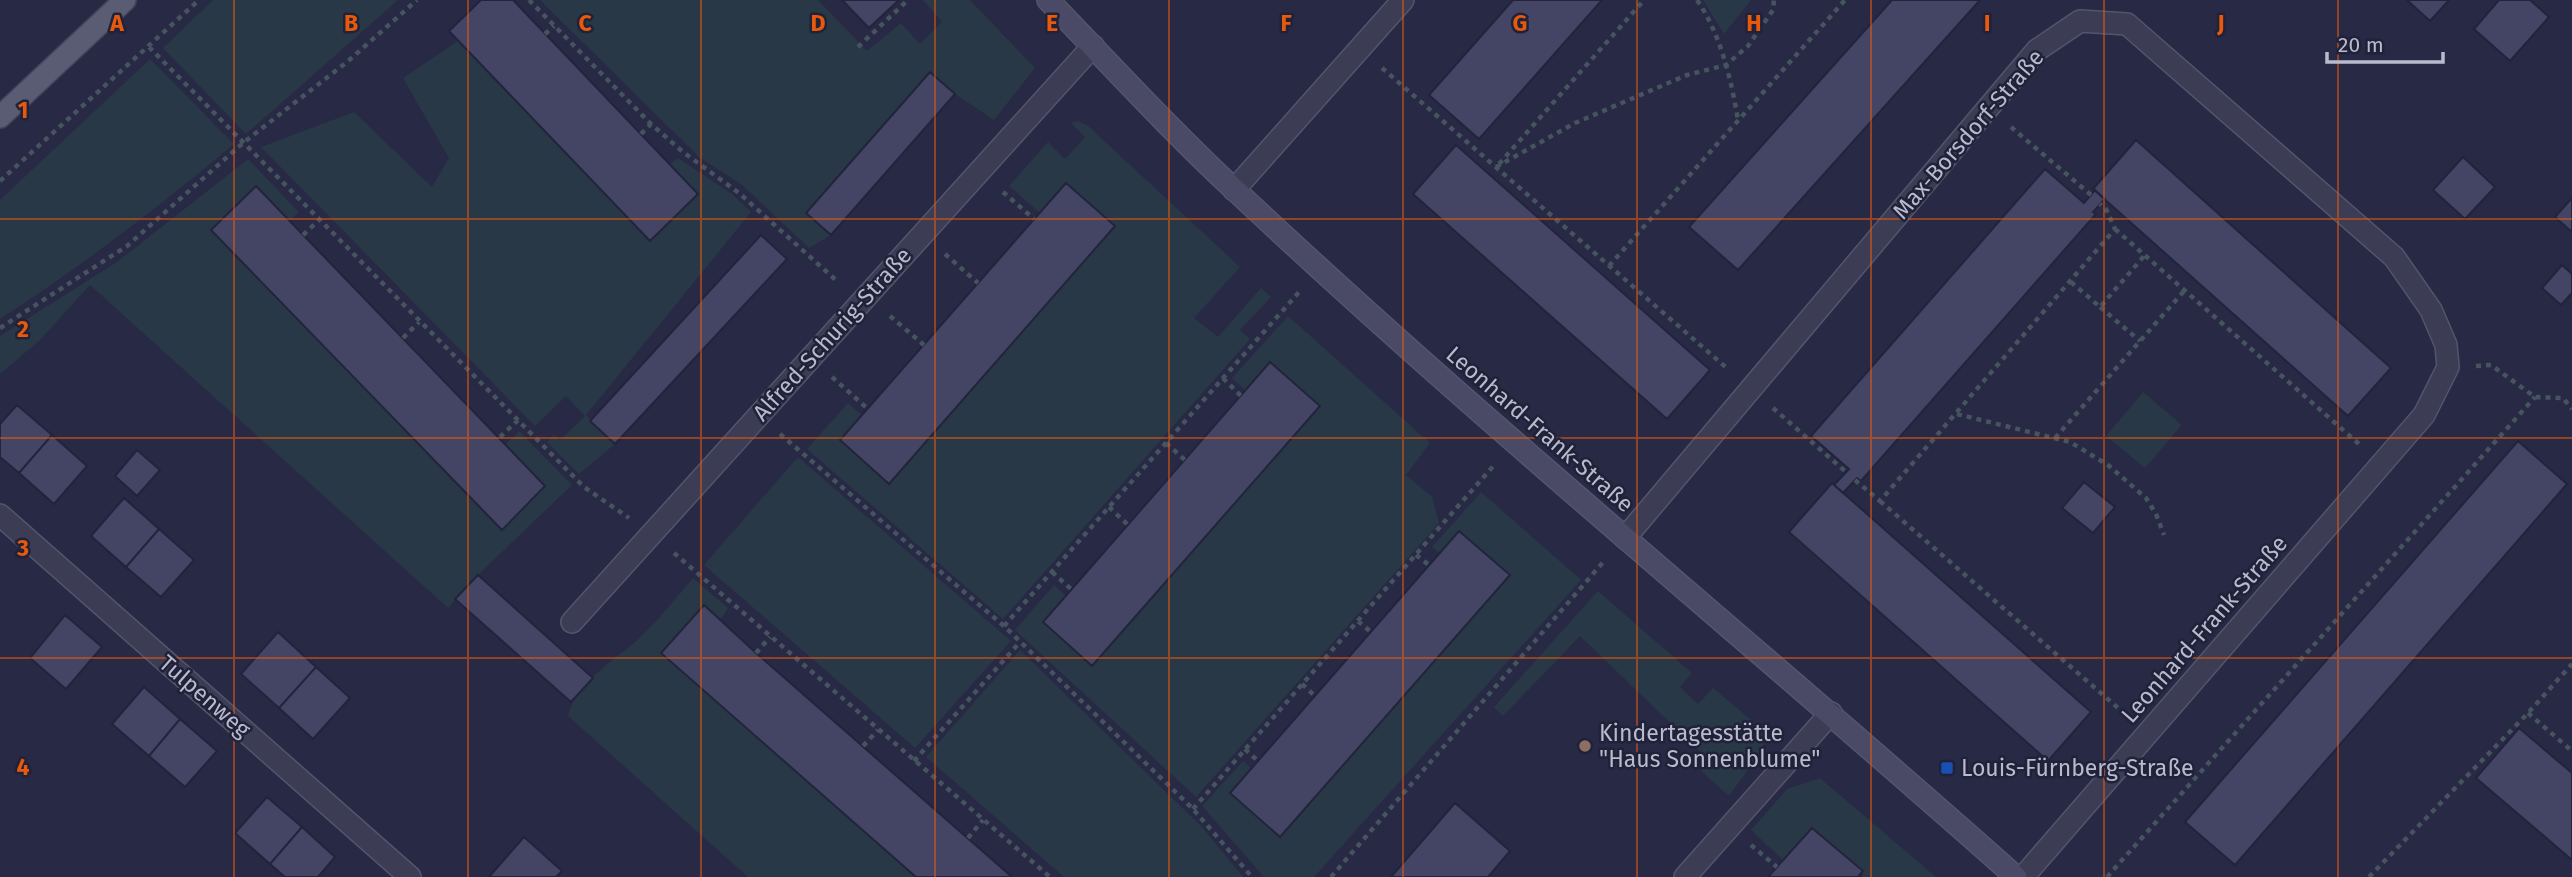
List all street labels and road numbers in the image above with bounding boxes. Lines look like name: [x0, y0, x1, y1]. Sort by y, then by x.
street label: Max-Borsdorf-Straße: [1887, 43, 2049, 225]
street label: Alfred-Schurig-Straße: [747, 241, 917, 427]
street label: Leonhard-Frank-Straße: [1441, 340, 1639, 518]
street label: Leonhard-Frank-Straße: [2115, 530, 2293, 728]
street label: Tulpenweg: [154, 649, 256, 743]

